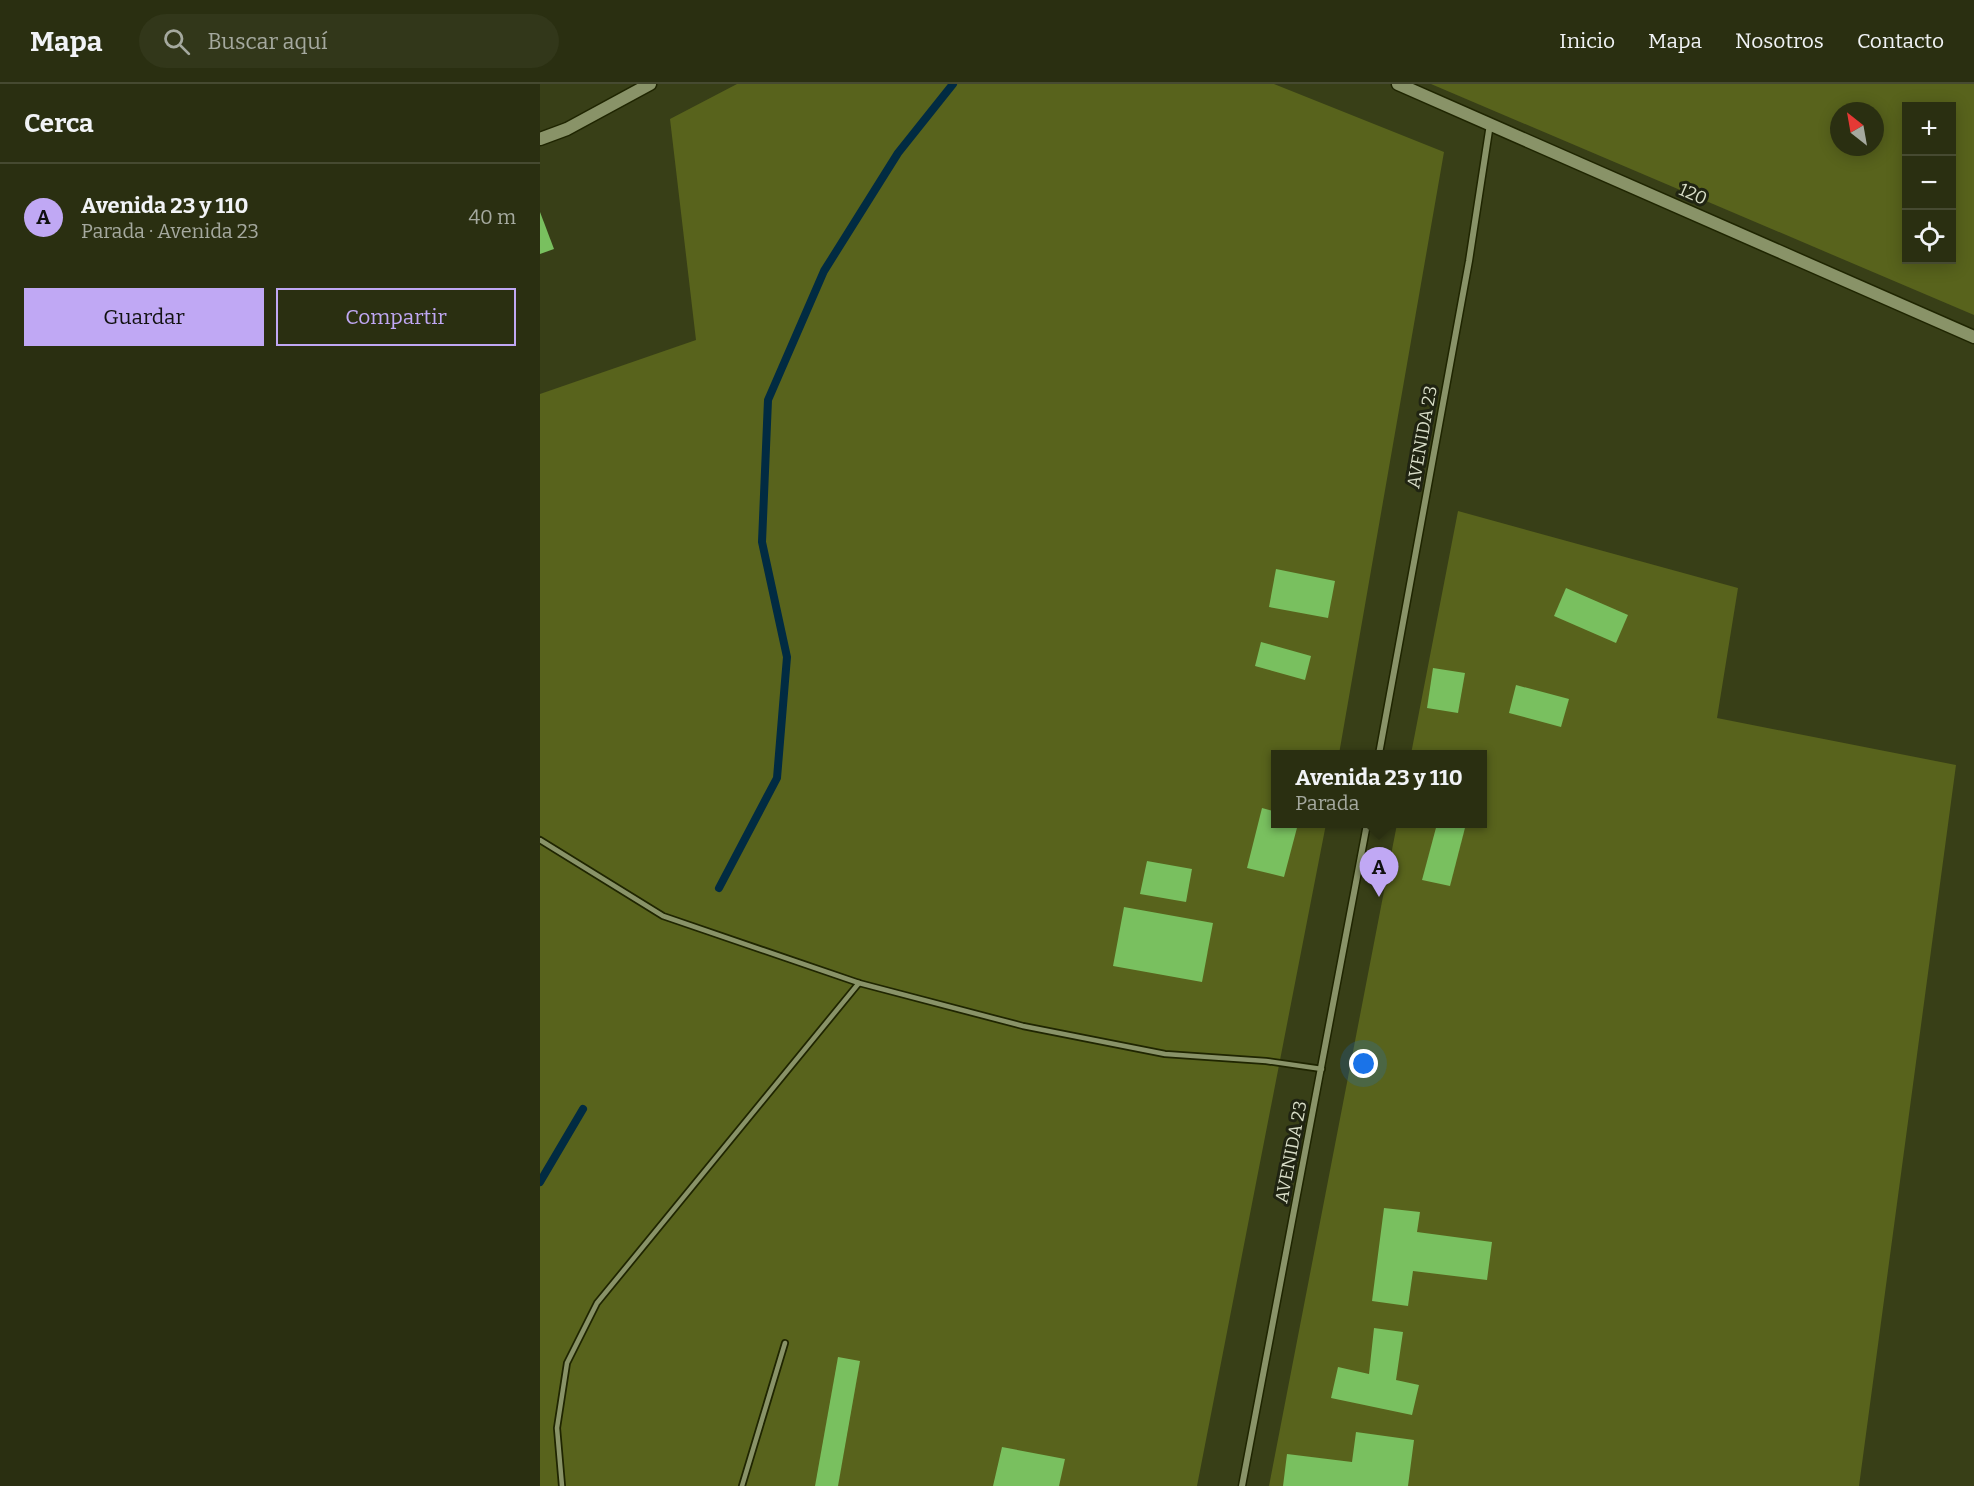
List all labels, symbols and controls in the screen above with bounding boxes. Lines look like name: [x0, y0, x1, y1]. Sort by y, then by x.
search box: [139, 14, 559, 68]
text: Mapa: [30, 25, 103, 58]
icon: search: [160, 25, 193, 58]
text: Buscar aquí: [208, 28, 327, 55]
text: Inicio: [1559, 28, 1615, 54]
text: Mapa: [1648, 28, 1702, 54]
text: Nosotros: [1735, 28, 1824, 54]
text: Contacto: [1857, 28, 1944, 54]
north arrow: [1830, 102, 1884, 156]
map controls: [1902, 102, 1956, 264]
button: +: [1902, 102, 1956, 156]
text: Cerca: [24, 108, 94, 139]
button: −: [1902, 156, 1956, 210]
street label: 120: [1675, 178, 1711, 210]
text: Avenida 23 y 110: [81, 192, 248, 219]
text: A: [36, 205, 51, 229]
text: 40 m: [468, 205, 516, 229]
button: locate: [1902, 210, 1956, 264]
text: Parada · Avenida 23: [81, 219, 259, 243]
button: Guardar: [24, 288, 264, 346]
button: Compartir: [276, 288, 516, 346]
street label: AVENIDA 23: [1402, 384, 1442, 490]
popup: [1271, 750, 1487, 828]
text: Avenida 23 y 110: [1295, 764, 1463, 791]
text: Parada: [1295, 791, 1359, 815]
pin: A: [1360, 848, 1398, 897]
your location: [1349, 1049, 1378, 1078]
street label: AVENIDA 23: [1270, 1099, 1312, 1205]

